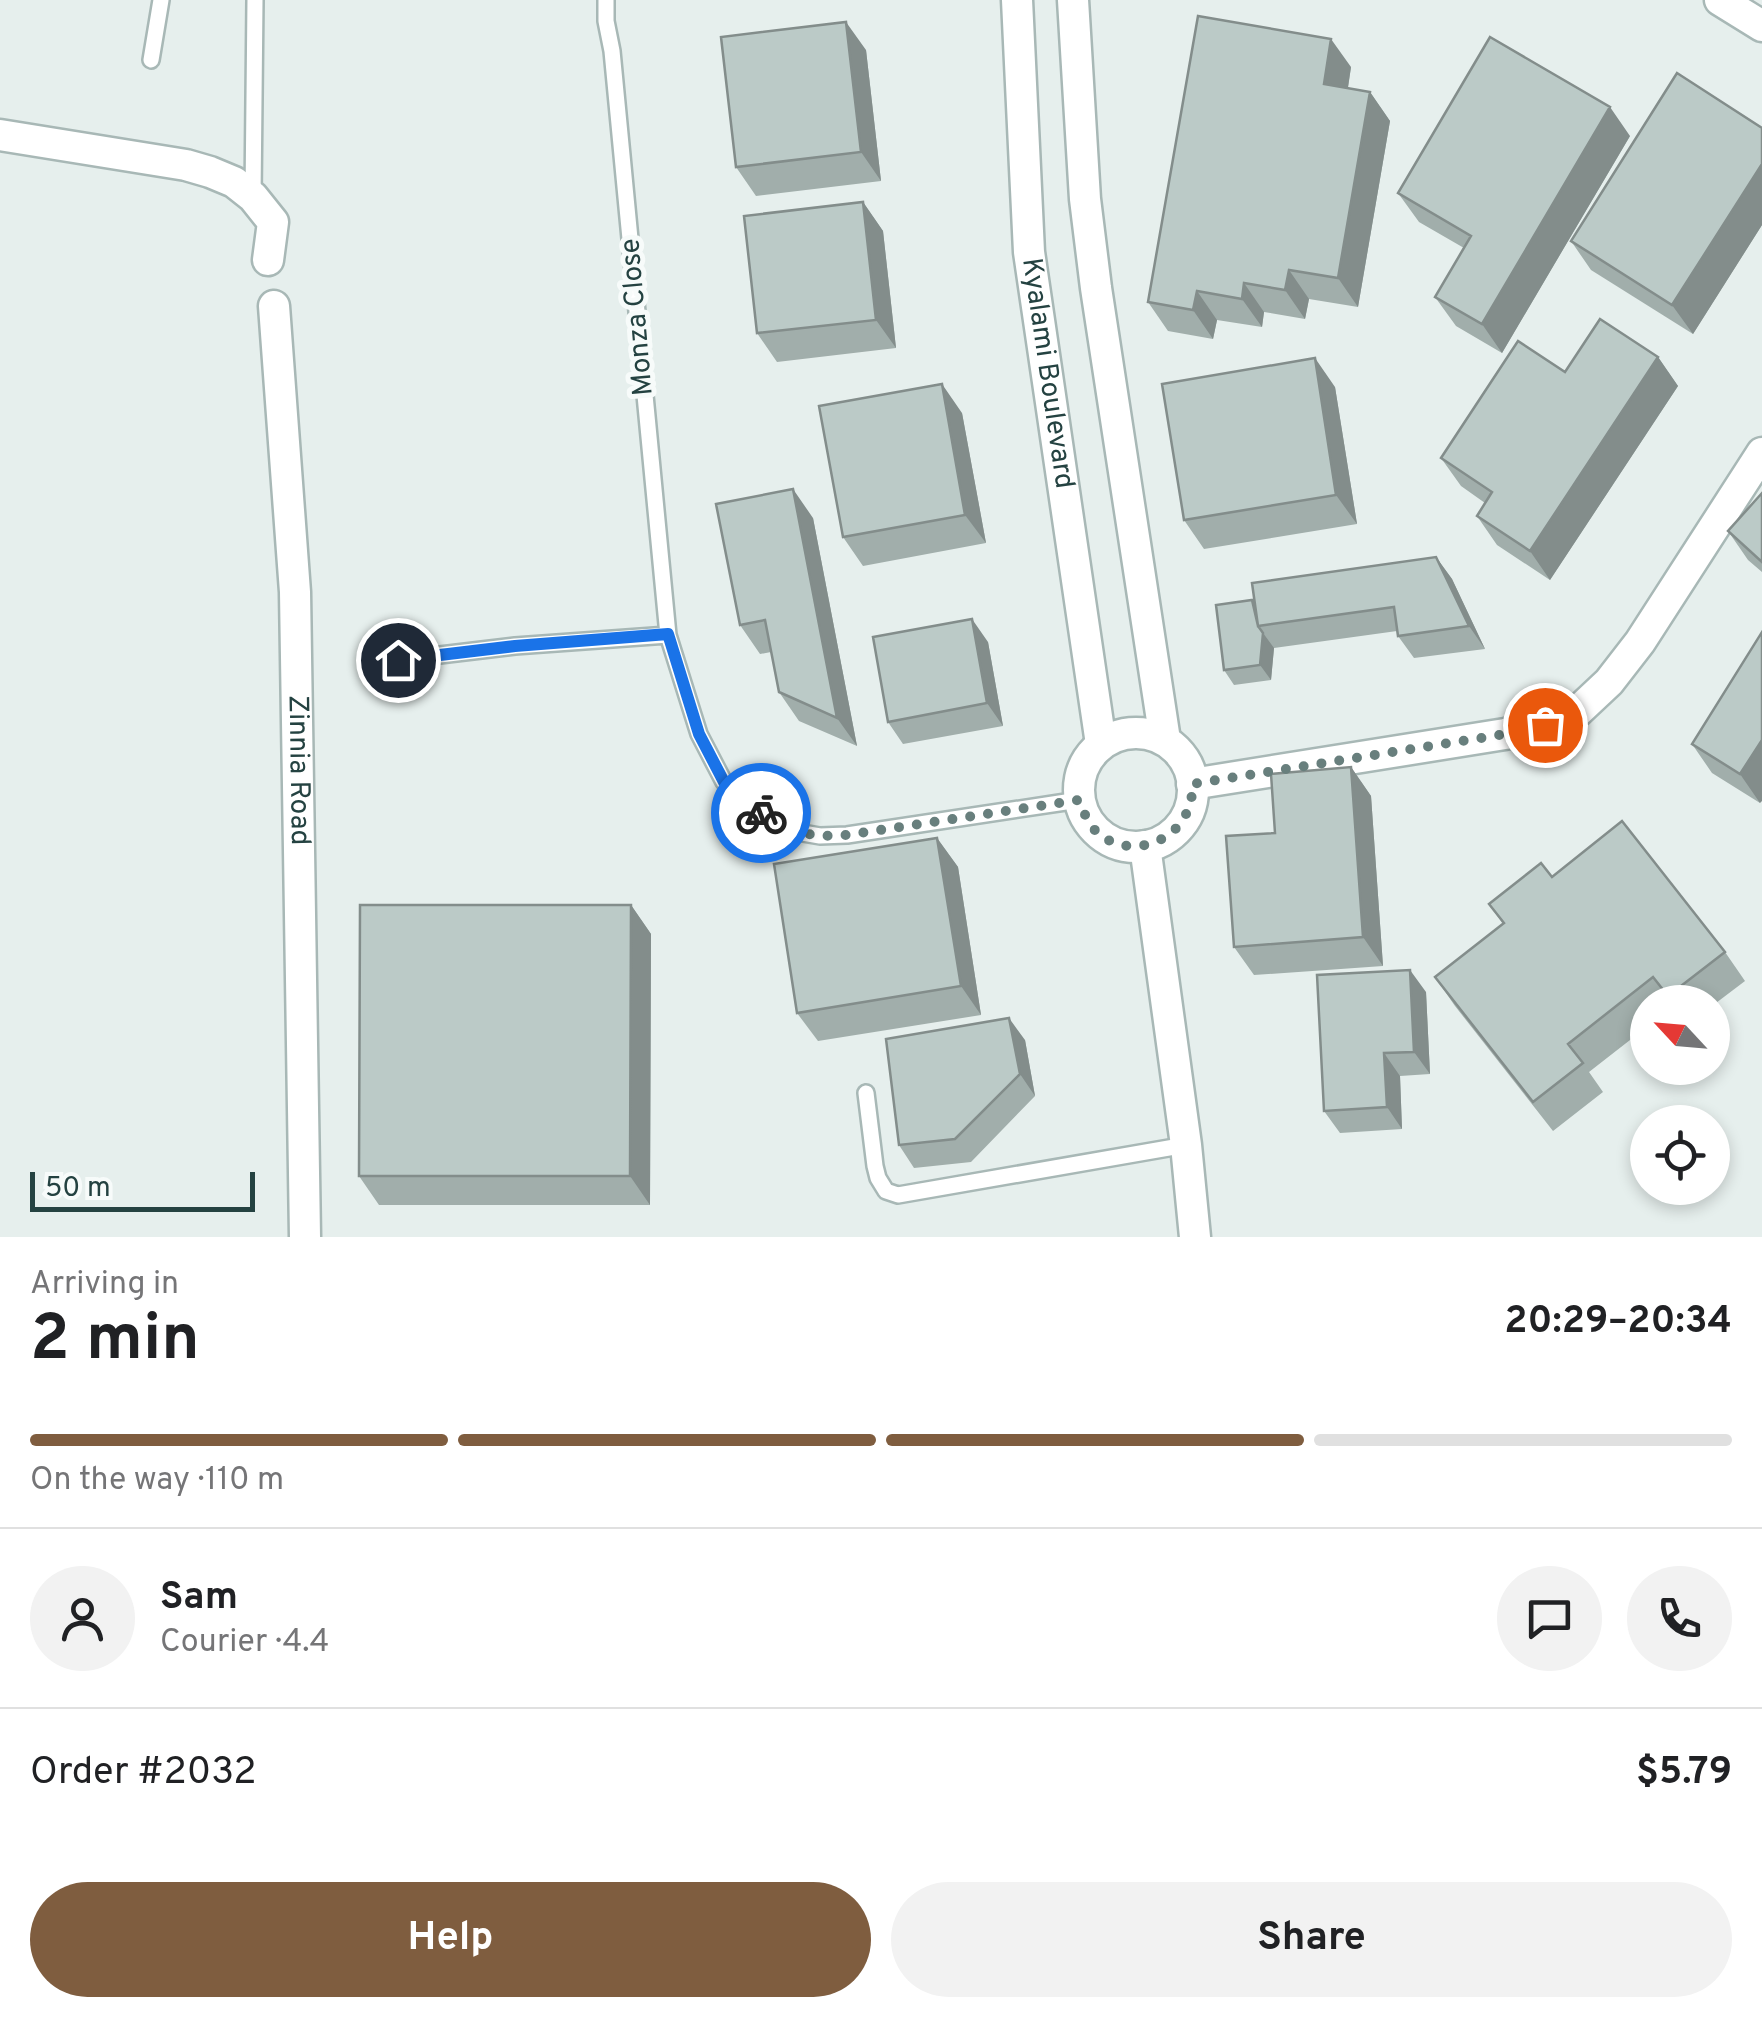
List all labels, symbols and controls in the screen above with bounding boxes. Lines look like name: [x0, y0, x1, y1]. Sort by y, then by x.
street label: Monza Close: [613, 237, 663, 397]
street label: Kyalami Boulevard: [1012, 256, 1081, 491]
pin: [356, 618, 441, 703]
icon: home: [371, 633, 426, 688]
pin: [1503, 683, 1588, 768]
street label: Zinnia Road: [279, 695, 317, 846]
icon: bag: [1518, 698, 1573, 753]
courier: [711, 763, 811, 863]
icon: bike: [734, 786, 789, 841]
north arrow: [1630, 985, 1730, 1085]
map controls: [1630, 985, 1730, 1205]
button: locate: [1630, 1105, 1730, 1205]
scale bar: [30, 1167, 255, 1212]
text: 50 m: [45, 1171, 111, 1207]
text: Arriving in: [30, 1265, 179, 1305]
text: 20:29–20:34: [1504, 1298, 1732, 1347]
text: 2 min: [30, 1301, 200, 1383]
text: On the way · 110 m: [30, 1461, 284, 1501]
button: person: [30, 1566, 135, 1671]
button: chat: [1497, 1566, 1602, 1671]
button: phone: [1627, 1566, 1732, 1671]
text: Sam: [160, 1574, 238, 1623]
text: Courier · 4.4: [160, 1623, 329, 1663]
text: Order #2032: [30, 1749, 257, 1798]
text: $5.79: [1636, 1749, 1732, 1798]
button: Help: [30, 1882, 871, 1997]
button: Share: [891, 1882, 1732, 1997]

